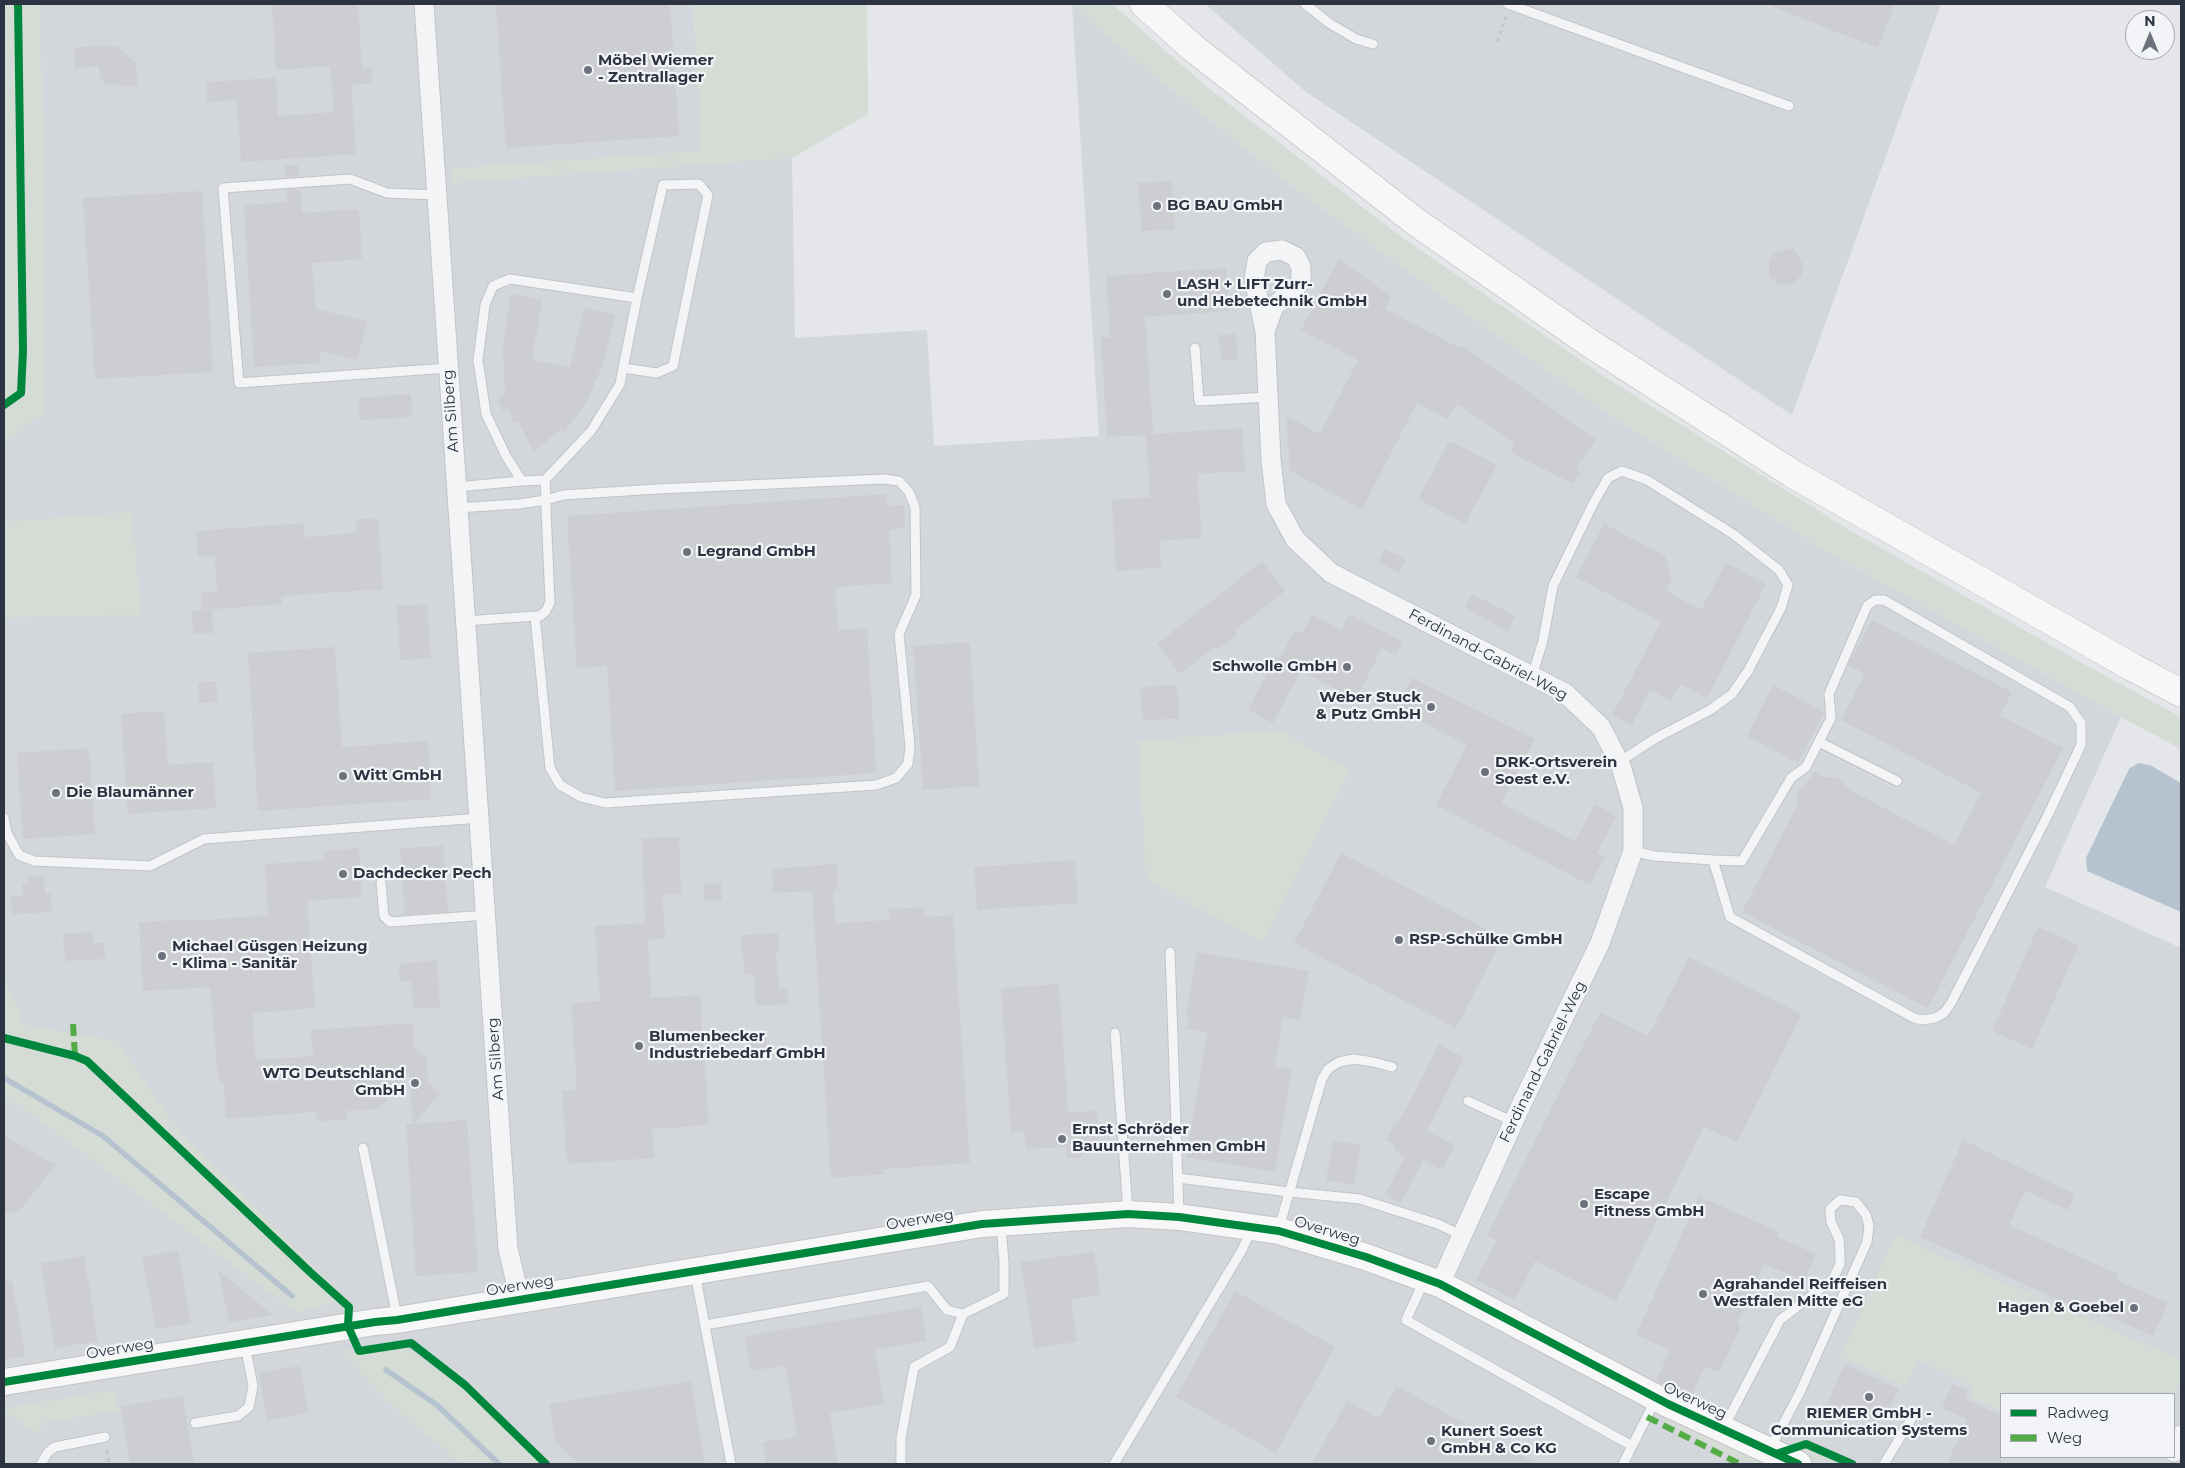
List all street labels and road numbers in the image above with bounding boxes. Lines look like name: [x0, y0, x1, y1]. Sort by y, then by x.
street label: Am Silberg: [439, 369, 463, 453]
street label: Ferdinand-Gabriel-Weg: [1405, 605, 1571, 705]
street label: Ferdinand-Gabriel-Weg: [1496, 978, 1590, 1146]
street label: Am Silberg: [484, 1017, 508, 1101]
street label: Overweg: [885, 1206, 955, 1234]
street label: Overweg: [1292, 1212, 1362, 1250]
street label: Overweg: [485, 1272, 555, 1300]
street label: Overweg: [85, 1335, 155, 1363]
street label: Overweg: [1660, 1378, 1730, 1424]

